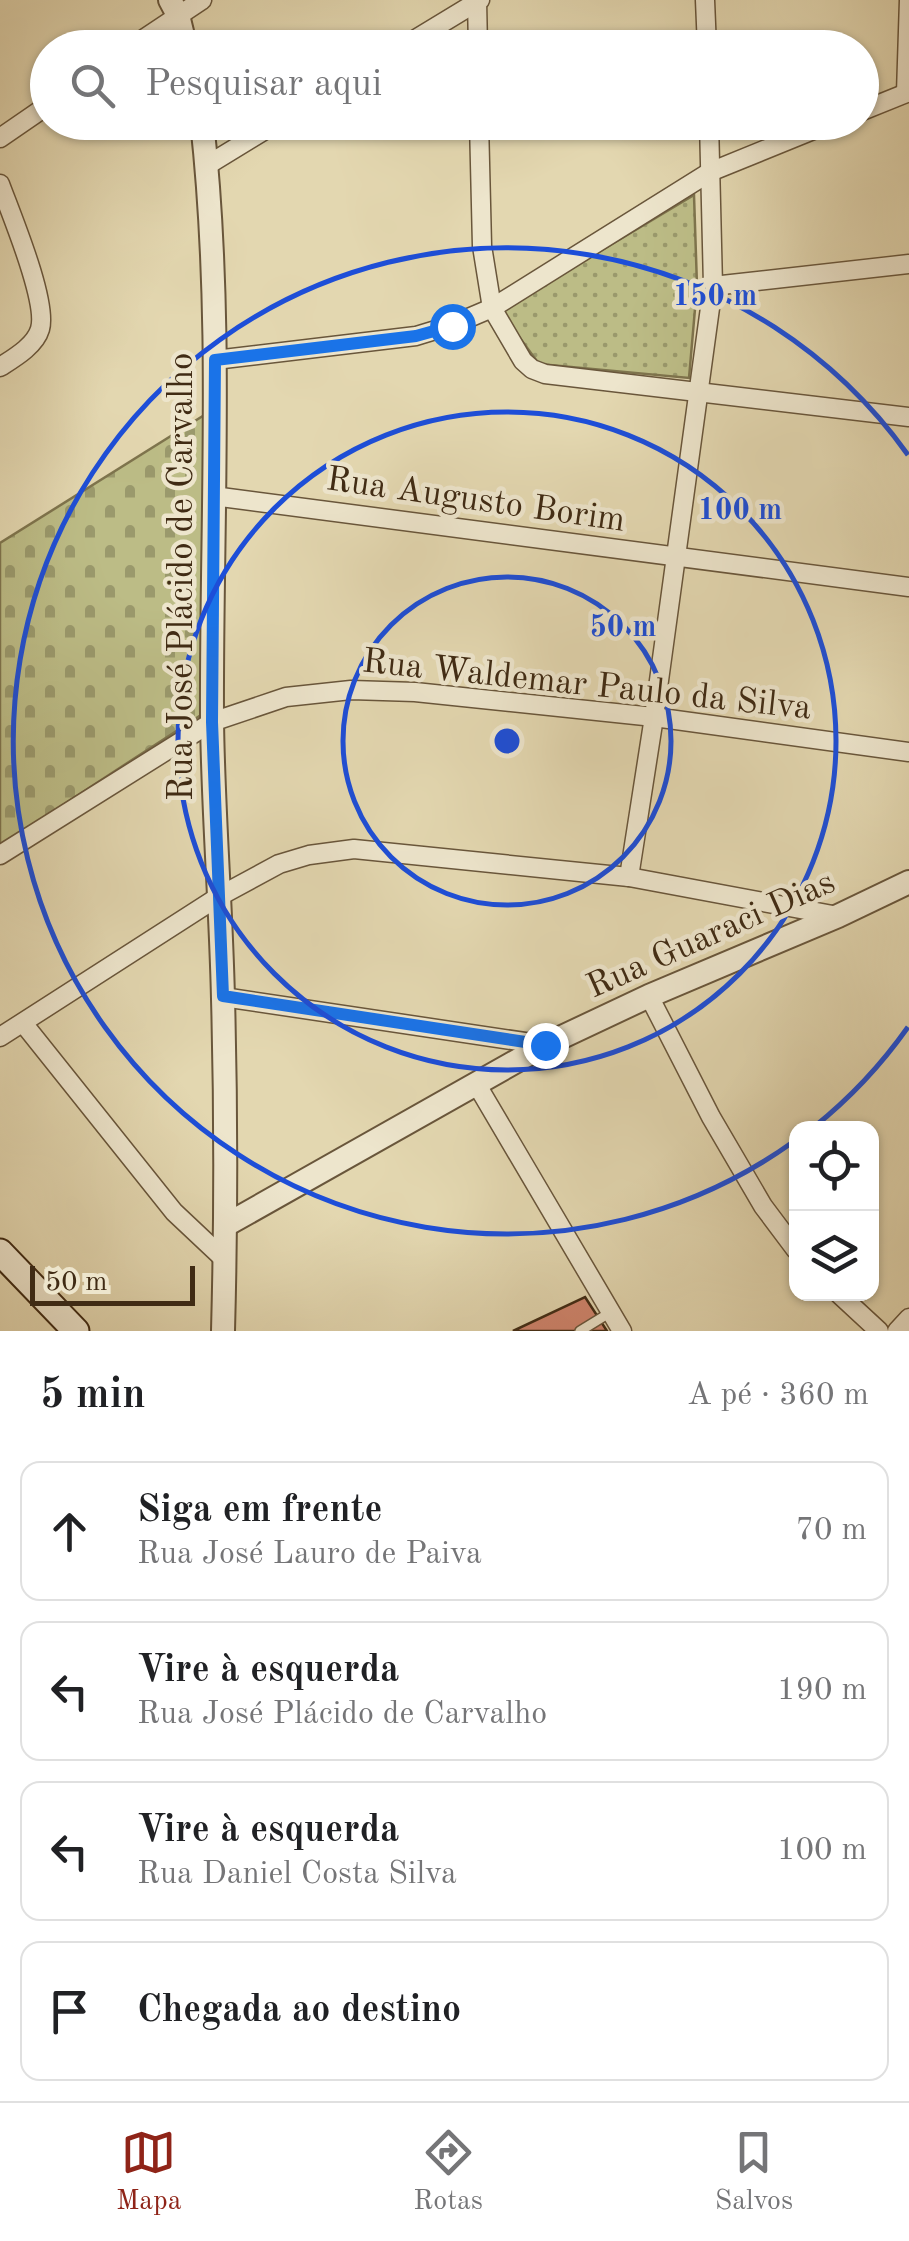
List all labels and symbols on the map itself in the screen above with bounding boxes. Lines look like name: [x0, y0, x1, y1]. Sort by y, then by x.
text: 150 m: [673, 282, 757, 312]
route start: [430, 304, 476, 350]
street label: Rua José Plácido de Carvalho: [165, 353, 200, 801]
street label: Rua Augusto Borim: [324, 462, 627, 539]
text: 100 m: [698, 496, 782, 526]
text: 50 m: [589, 613, 657, 643]
street label: Rua Waldemar Paulo da Silva: [360, 644, 813, 726]
centre of rings: [489, 723, 525, 759]
street label: Rua Guaraci Dias: [582, 865, 840, 1006]
route end: [523, 1023, 569, 1069]
scale bar: [30, 1261, 195, 1306]

